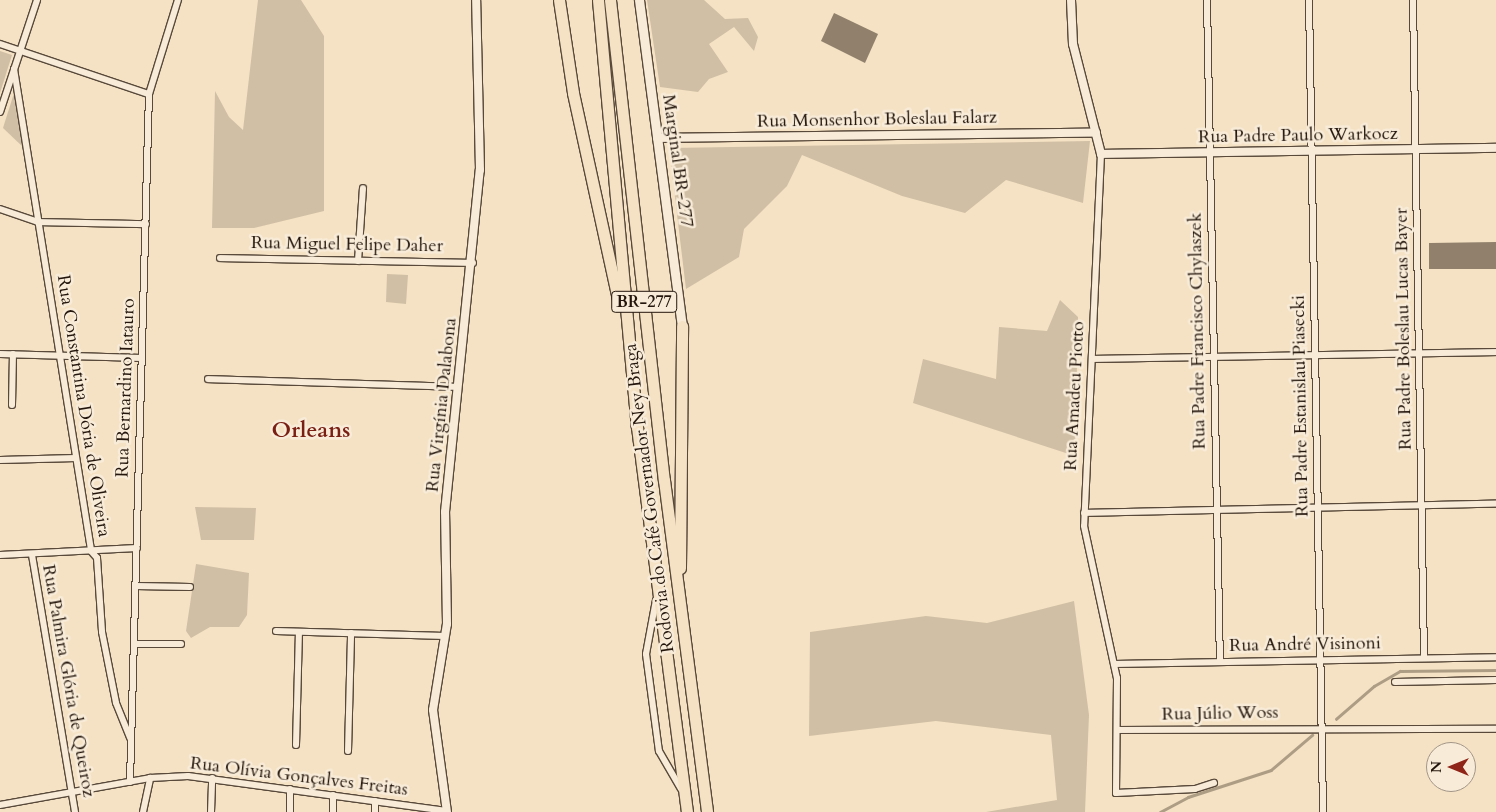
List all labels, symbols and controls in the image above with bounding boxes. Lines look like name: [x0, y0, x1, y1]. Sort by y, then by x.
street label: Marginal BR-277: [657, 93, 697, 229]
street label: Rua Monsenhor Boleslau Falarz: [757, 107, 997, 133]
street label: Rua Padre Paulo Warkocz: [1198, 123, 1398, 149]
street label: Rua Padre Boleslau Lucas Bayer: [1391, 208, 1417, 450]
street label: Rua Padre Francisco Chylaszek: [1185, 212, 1211, 450]
street label: Rua Miguel Felipe Daher: [251, 233, 443, 257]
street label: Rua Constantina Dória de Oliveira: [52, 273, 114, 539]
road number: BR-277: [610, 288, 678, 316]
street label: Rua Padre Estanislau Piasecki: [1288, 295, 1314, 517]
street label: Rua Bernardino Iatauro: [112, 298, 140, 478]
street label: Rua Virgínia Dalabona: [422, 317, 462, 493]
street label: Rua Amadeu Piotto: [1060, 321, 1090, 471]
street label: Rodovia do Café Governador Ney Braga: [620, 342, 680, 654]
district label: Orleans: [272, 418, 350, 444]
street label: Rua Palmira Glória de Queiroz: [37, 563, 99, 799]
street label: Rua André Visinoni: [1229, 633, 1381, 657]
street label: Rua Júlio Woss: [1161, 702, 1279, 726]
north arrow: [1426, 742, 1476, 792]
street label: Rua Olívia Gonçalves Freitas: [189, 753, 409, 801]
text: N: [1427, 761, 1446, 773]

